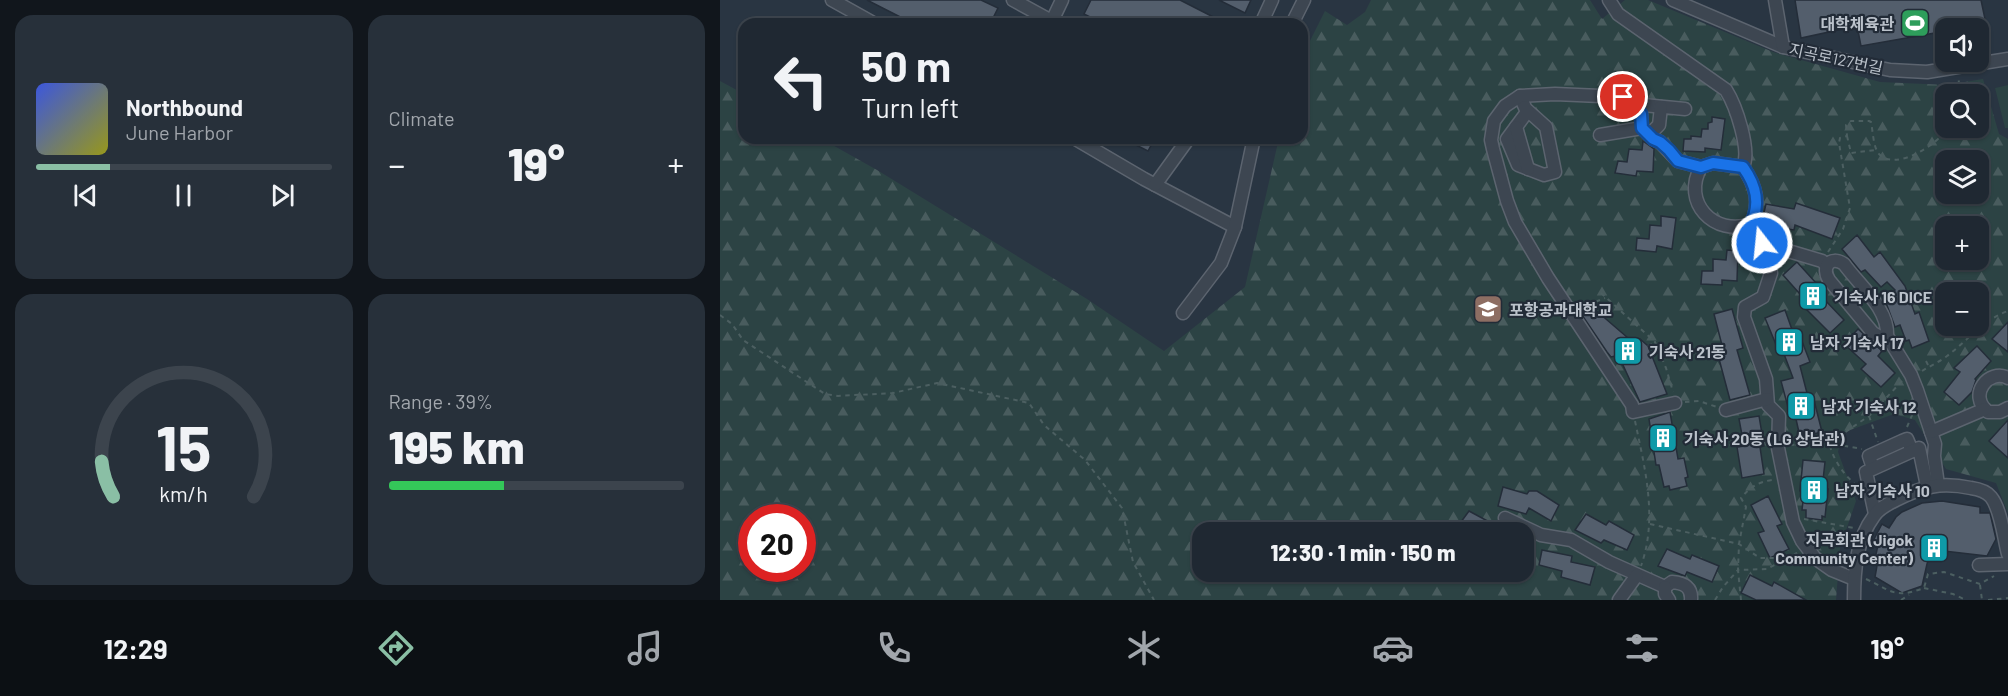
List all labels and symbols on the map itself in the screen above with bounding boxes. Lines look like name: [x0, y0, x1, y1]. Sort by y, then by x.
sports icon: 대학체육관: [1899, 7, 1931, 39]
place label: 대학체육관: [1820, 14, 1894, 33]
street label: 지곡로127번길: [1787, 39, 1885, 77]
pin: [1597, 71, 1648, 122]
position arrow: [1730, 211, 1794, 275]
building icon: 기숙사 16 DICE: [1797, 280, 1829, 312]
place label: 기숙사 16 DICE: [1834, 287, 1932, 306]
school or university icon: 포항공과대학교: [1472, 293, 1504, 325]
place label: 포항공과대학교: [1509, 300, 1612, 319]
building icon: 남자 기숙사 17: [1773, 326, 1805, 358]
place label: 남자 기숙사 17: [1810, 333, 1904, 352]
building icon: 기숙사 21동: [1612, 335, 1644, 367]
place label: 기숙사 21동: [1649, 342, 1726, 361]
building icon: 남자 기숙사 12: [1785, 390, 1817, 422]
place label: 남자 기숙사 12: [1822, 397, 1917, 416]
building icon: 기숙사 20동 (LG 상남관): [1647, 422, 1679, 454]
place label: 기숙사 20동 (LG 상남관): [1684, 429, 1845, 448]
building icon: 남자 기숙사 10: [1798, 474, 1830, 506]
place label: 남자 기숙사 10: [1835, 481, 1930, 500]
speed limit sign: 20: [738, 504, 816, 582]
place label: 지곡회관 (Jigok Community Center): [1775, 530, 1913, 567]
building icon: 지곡회관 (Jigok Community Center): [1918, 532, 1950, 564]

